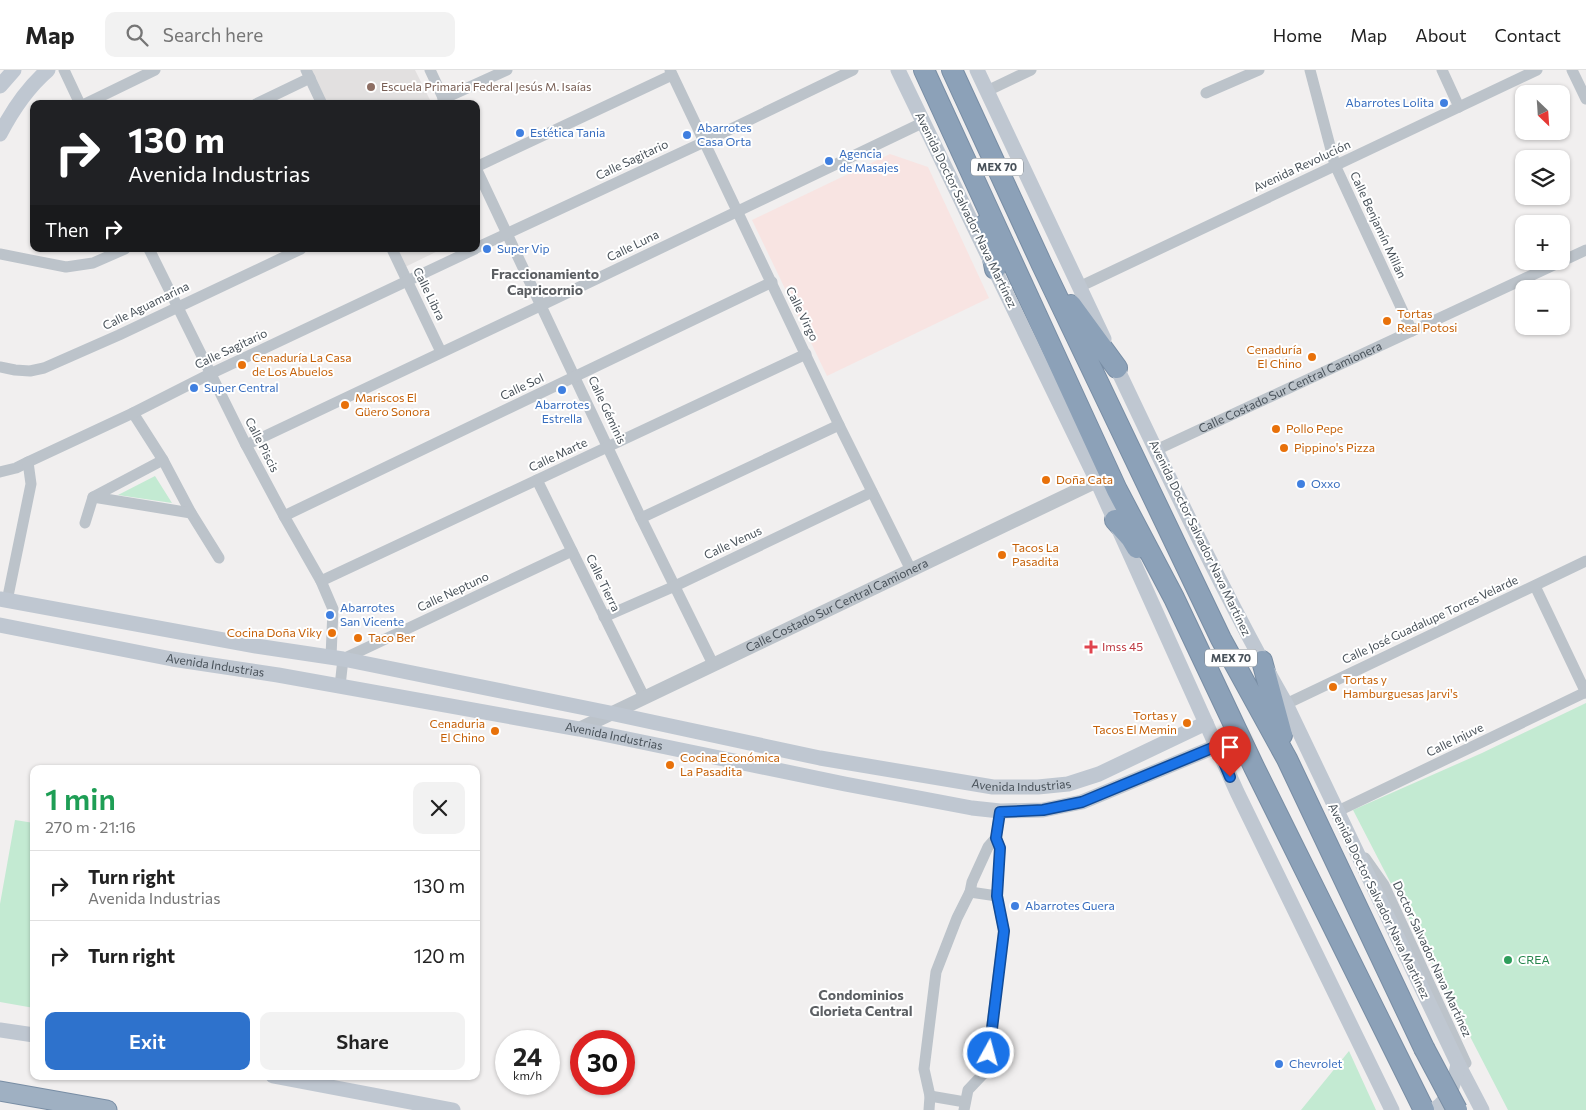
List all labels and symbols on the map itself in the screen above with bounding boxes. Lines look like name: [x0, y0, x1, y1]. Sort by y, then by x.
place label: Escuela Primaria Federal Jesús M. Isaías: [381, 79, 592, 94]
marker: Escuela Primaria Federal Jesús M. Isaías: [365, 81, 377, 93]
north arrow: [1515, 85, 1570, 140]
place label: Abarrotes Lolita: [1346, 95, 1434, 109]
marker: Abarrotes Lolita: [1438, 97, 1450, 109]
street label: Avenida Doctor Salvador Nava Martínez: [913, 109, 1021, 310]
place label: Abarrotes Casa Orta: [697, 120, 752, 148]
place label: Estética Tania: [530, 125, 605, 139]
marker: Estética Tania: [514, 127, 526, 139]
marker: Abarrotes Casa Orta: [681, 129, 693, 141]
street label: Calle Sagitario: [593, 136, 670, 182]
street label: Avenida Revolución: [1251, 136, 1352, 194]
place label: Agencia de Masajes: [839, 146, 899, 174]
marker: Agencia de Masajes: [823, 155, 835, 167]
road number: MEX 70: [971, 158, 1023, 175]
street label: Calle Benjamín Millán: [1348, 169, 1410, 280]
street label: Calle Luna: [604, 227, 661, 264]
place label: Super Vip: [497, 241, 550, 255]
marker: Super Vip: [481, 243, 493, 255]
street label: Calle Libra: [411, 265, 449, 322]
district label: Fraccionamiento Capricornio: [491, 265, 599, 298]
street label: Calle Aguamarina: [100, 278, 191, 332]
street label: Calle Virgo: [784, 284, 822, 343]
place label: Tortas Real Potosi: [1397, 306, 1457, 334]
marker: Tortas Real Potosi: [1381, 315, 1393, 327]
street label: Calle Sagitario: [192, 325, 269, 371]
street label: Calle Costado Sur Central Camionera: [1196, 338, 1384, 435]
place label: Cenaduría El Chino: [1247, 342, 1302, 370]
place label: Cenaduría La Casa de Los Abuelos: [252, 350, 351, 378]
marker: Cenaduría El Chino: [1306, 351, 1318, 363]
marker: Cenaduría La Casa de Los Abuelos: [236, 359, 248, 371]
street label: Calle Sol: [498, 370, 546, 402]
street label: Calle Géminis: [586, 373, 630, 446]
place label: Super Central: [204, 380, 279, 394]
marker: Super Central: [188, 382, 200, 394]
marker: Abarrotes Estrella: [556, 384, 568, 396]
place label: Mariscos El Güero Sonora: [355, 390, 430, 418]
place label: Abarrotes Estrella: [535, 397, 589, 425]
marker: Mariscos El Güero Sonora: [339, 399, 351, 411]
street label: Calle Piscis: [243, 415, 283, 474]
place label: Pollo Pepe: [1286, 421, 1343, 435]
marker: Pollo Pepe: [1270, 423, 1282, 435]
street label: Calle Marte: [526, 434, 589, 474]
street label: Avenida Doctor Salvador Nava Martínez: [1147, 437, 1255, 638]
place label: Pippino's Pizza: [1294, 440, 1375, 454]
marker: Pippino's Pizza: [1278, 442, 1290, 454]
place label: Doña Cata: [1056, 472, 1113, 486]
marker: Doña Cata: [1040, 474, 1052, 486]
place label: Oxxo: [1311, 476, 1340, 490]
marker: Oxxo: [1295, 478, 1307, 490]
street label: Calle Venus: [702, 523, 764, 562]
place label: Tacos La Pasadita: [1012, 540, 1059, 568]
marker: Tacos La Pasadita: [996, 549, 1008, 561]
street label: Calle Tierra: [584, 552, 624, 614]
street label: Calle Costado Sur Central Camionera: [743, 555, 930, 654]
street label: Calle Neptuno: [415, 568, 491, 614]
street label: Calle José Guadalupe Torres Velarde: [1339, 572, 1520, 667]
place label: Abarrotes San Vicente: [340, 600, 404, 628]
marker: Abarrotes San Vicente: [324, 609, 336, 621]
place label: Cocina Doña Viky: [227, 625, 322, 639]
marker: Cocina Doña Viky: [326, 627, 338, 639]
place label: Taco Ber: [368, 630, 415, 644]
marker: Taco Ber: [352, 632, 364, 644]
place label: Imss 45: [1102, 639, 1143, 653]
marker: Imss 45: [1084, 640, 1098, 654]
street label: Avenida Industrias: [165, 650, 266, 679]
road number: MEX 70: [1205, 650, 1257, 666]
place label: Tortas y Hamburguesas Jarvi's: [1343, 672, 1458, 701]
marker: Tortas y Hamburguesas Jarvi's: [1327, 681, 1339, 693]
place label: Tortas y Tacos El Memin: [1093, 708, 1177, 736]
place label: Cenaduria El Chino: [430, 716, 485, 744]
marker: Tortas y Tacos El Memin: [1181, 717, 1193, 729]
street label: Avenida Industrias: [564, 719, 664, 752]
street label: Calle Injuve: [1424, 719, 1485, 759]
marker: Cenaduria El Chino: [489, 725, 501, 737]
pin: [1209, 726, 1251, 777]
place label: Cocina Económica La Pasadita: [680, 750, 780, 778]
marker: Cocina Económica La Pasadita: [664, 759, 676, 771]
street label: Avenida Industrias: [971, 776, 1072, 793]
street label: Avenida Doctor Salvador Nava Martínez: [1325, 801, 1433, 1001]
street label: Doctor Salvador Nava Martínez: [1389, 879, 1475, 1039]
place label: Abarrotes Guera: [1025, 898, 1115, 912]
marker: Abarrotes Guera: [1009, 900, 1021, 912]
place label: CREA: [1518, 952, 1550, 966]
marker: CREA: [1502, 954, 1514, 966]
district label: Condominios Glorieta Central: [809, 986, 913, 1019]
position arrow: [962, 1026, 1014, 1078]
speed limit sign: 30: [570, 1030, 635, 1095]
place label: Chevrolet: [1289, 1056, 1342, 1070]
marker: Chevrolet: [1273, 1058, 1285, 1070]

